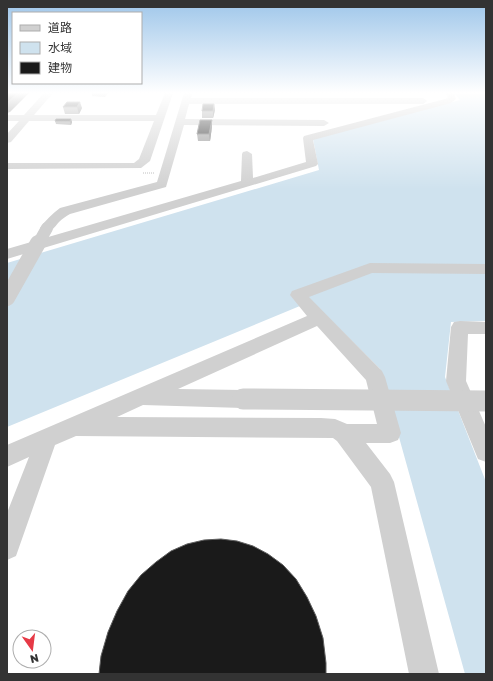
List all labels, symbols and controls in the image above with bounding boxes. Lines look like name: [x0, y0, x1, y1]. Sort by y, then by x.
legend: [12, 12, 142, 84]
text: 道路: [48, 20, 72, 35]
text: 水域: [48, 40, 72, 55]
text: 建物: [48, 60, 72, 75]
north arrow: [12, 629, 52, 669]
text: N: [29, 652, 40, 667]

